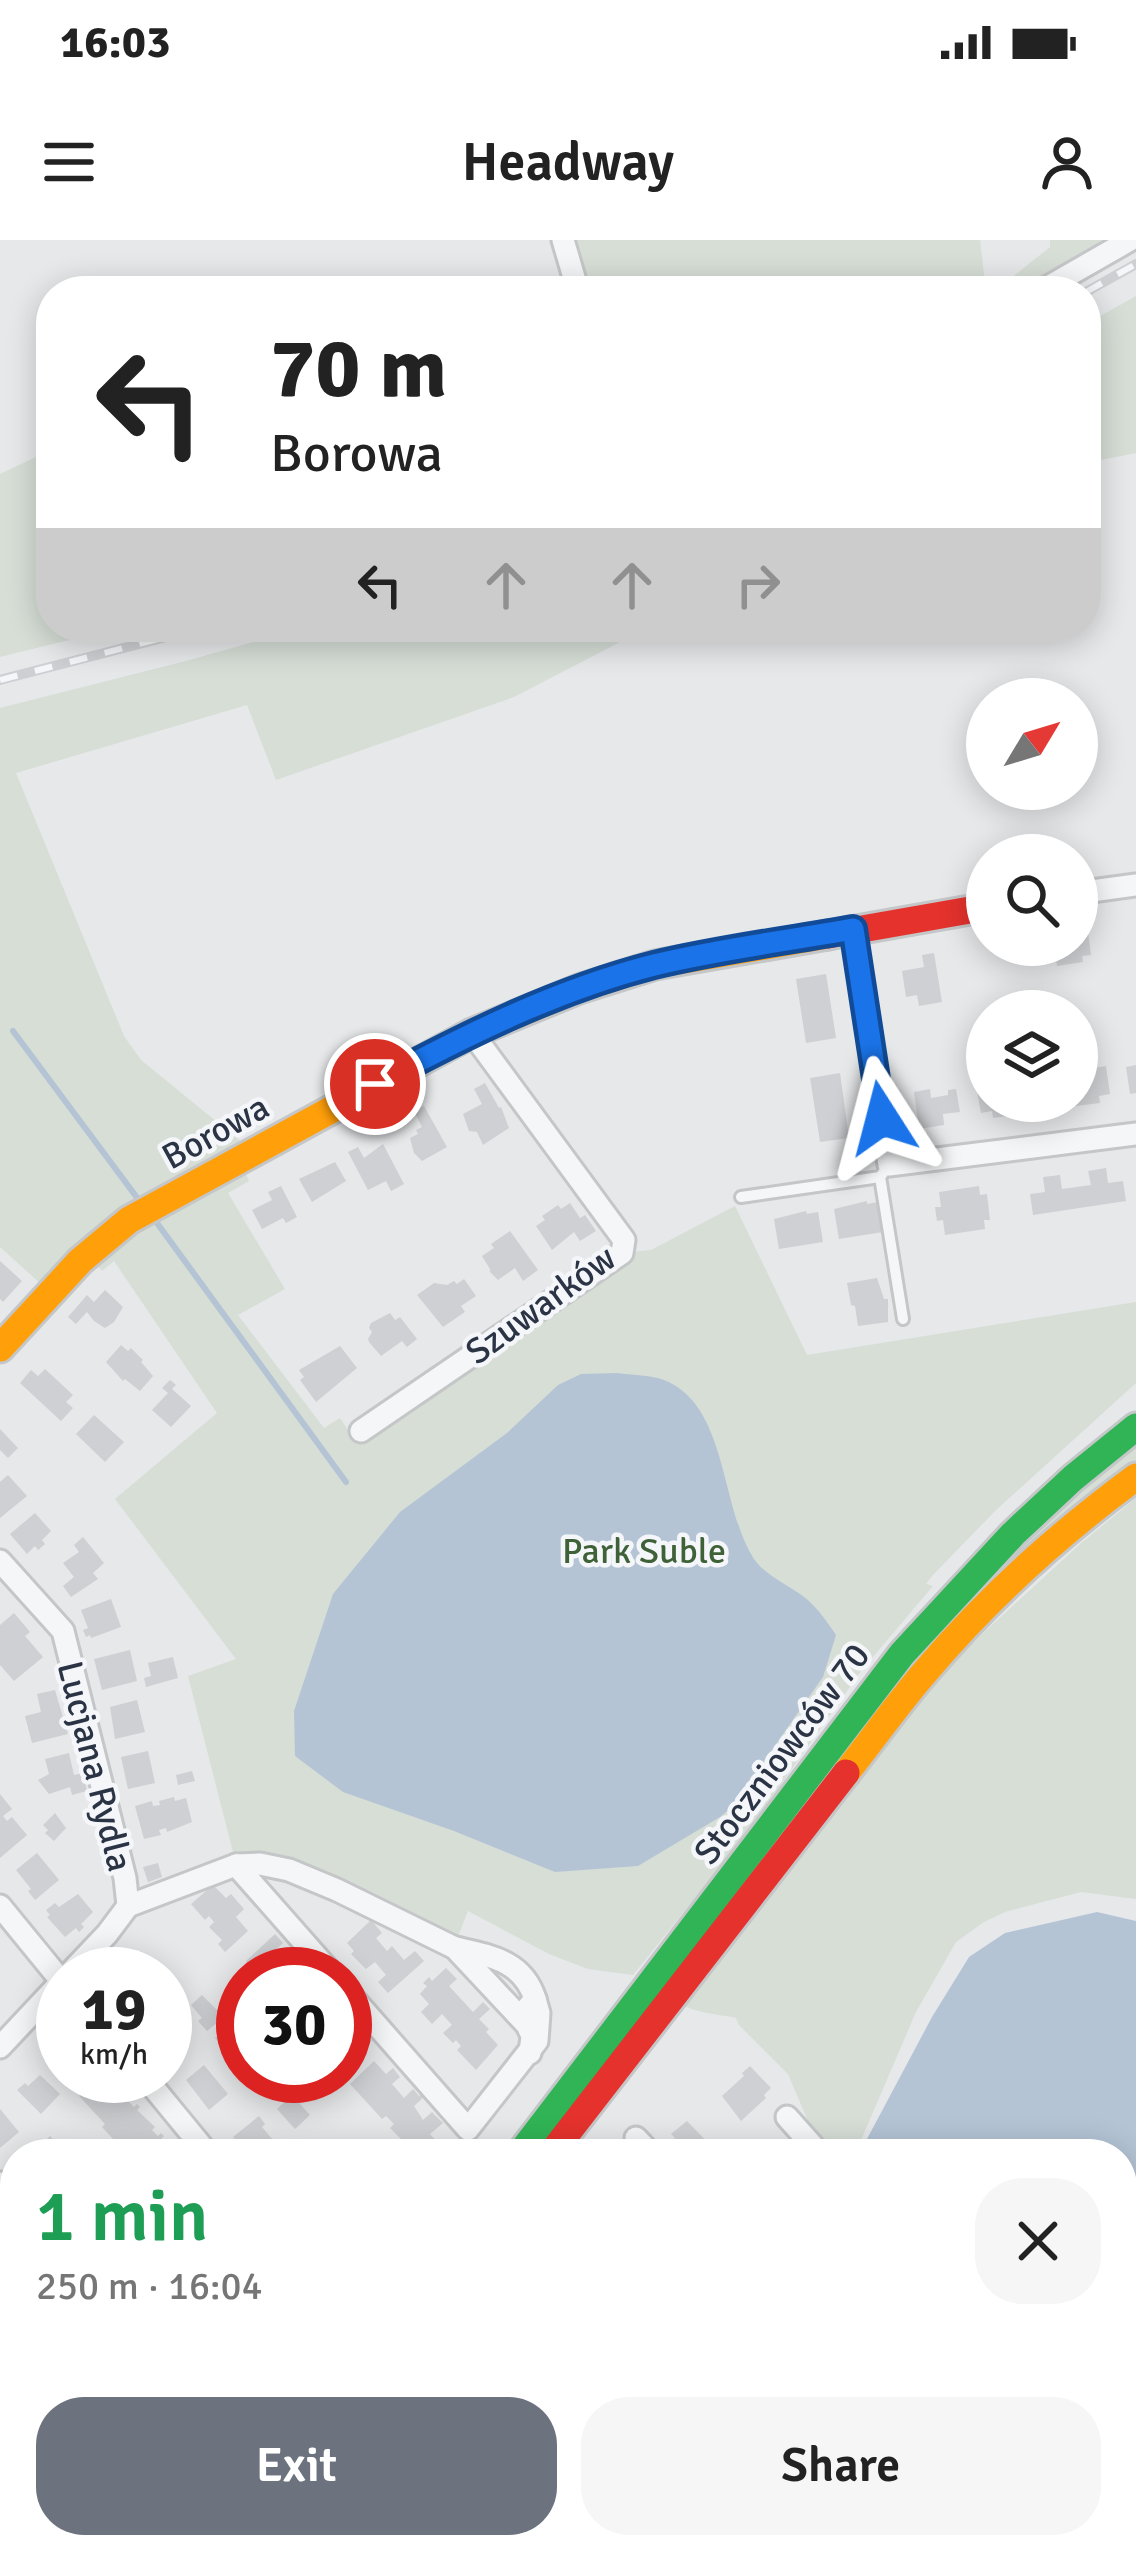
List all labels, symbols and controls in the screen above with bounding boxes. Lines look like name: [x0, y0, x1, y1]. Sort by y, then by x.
text: 16:03: [60, 15, 170, 70]
icon: menu: [36, 129, 102, 195]
text: Headway: [462, 129, 674, 196]
icon: person: [1034, 129, 1100, 195]
text: 70 m: [270, 317, 447, 421]
icon: left: [72, 324, 228, 480]
text: Borowa: [270, 420, 443, 487]
icon: left: [347, 552, 413, 618]
icon: ahead: [473, 552, 539, 618]
icon: ahead: [599, 552, 665, 618]
icon: right: [725, 552, 791, 618]
north arrow: [966, 678, 1098, 810]
map controls: [966, 678, 1098, 1122]
button: search: [966, 834, 1098, 966]
button: layers: [966, 990, 1098, 1122]
pin: [324, 1033, 426, 1135]
icon: arrive: [342, 1051, 408, 1117]
position arrow: [819, 1055, 945, 1181]
street label: Borowa: [154, 1085, 277, 1180]
street label: Szuwarków: [457, 1236, 625, 1375]
park label: Park Suble: [562, 1529, 726, 1574]
street label: Stoczniowców 70: [684, 1634, 880, 1873]
street label: Lucjana Rydla: [47, 1657, 142, 1876]
speed limit sign: 30: [216, 1947, 372, 2103]
text: 19: [82, 1973, 146, 2047]
text: km/h: [80, 2036, 148, 2073]
text: 1 min: [36, 2172, 208, 2261]
button: close: [975, 2178, 1101, 2304]
text: 250 m · 16:04: [36, 2262, 263, 2310]
button: Exit: [36, 2397, 557, 2535]
button: Share: [581, 2397, 1101, 2535]

